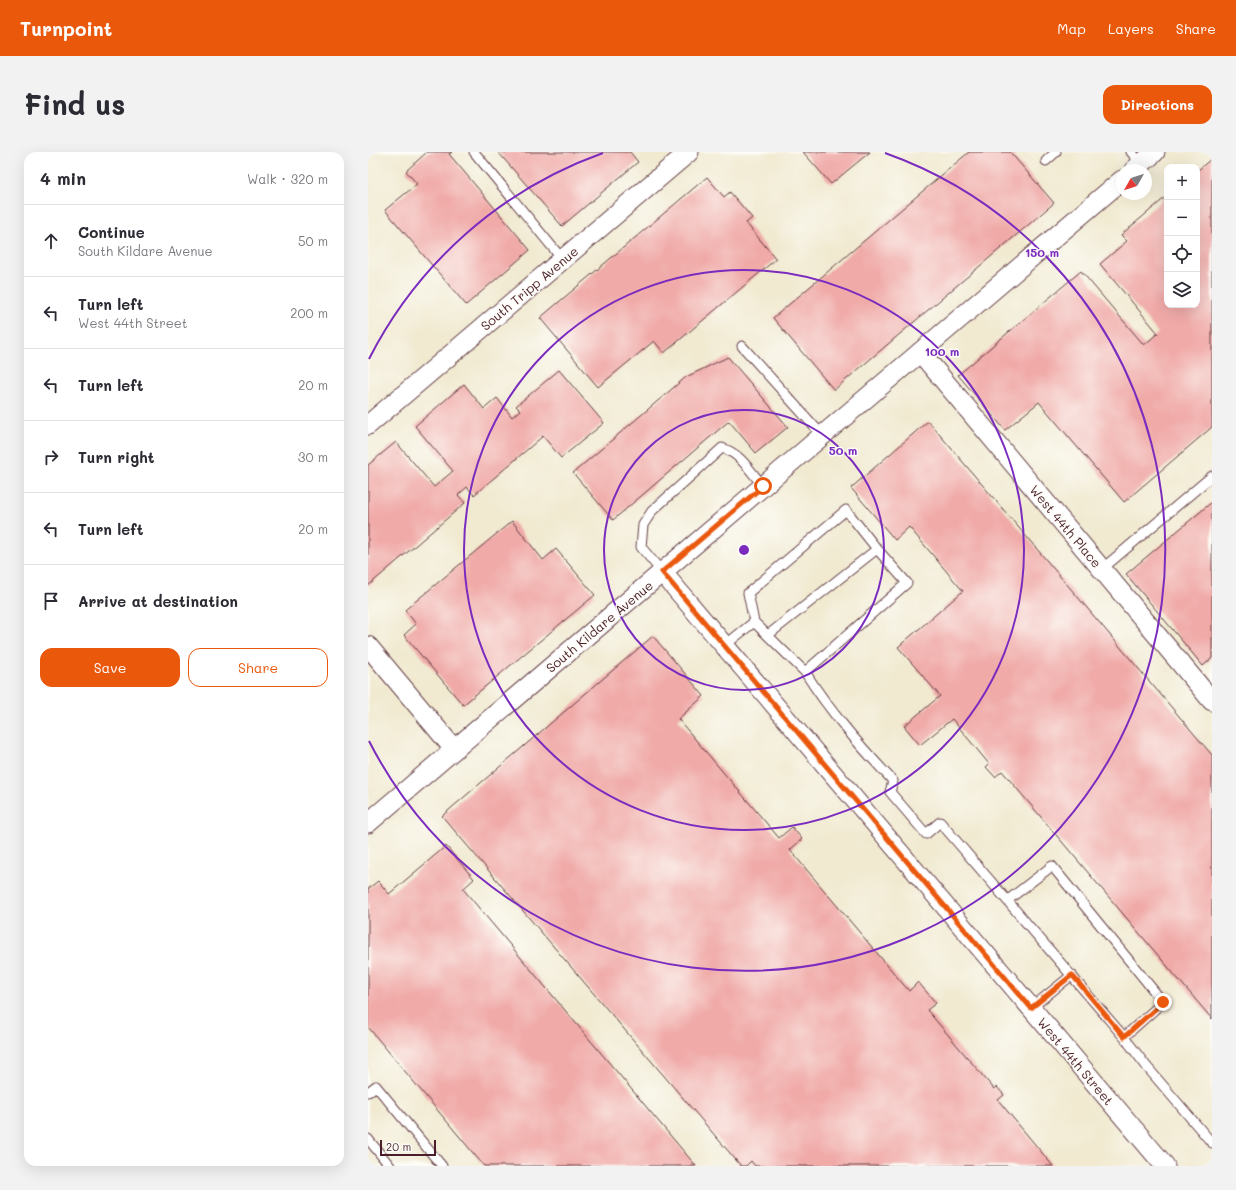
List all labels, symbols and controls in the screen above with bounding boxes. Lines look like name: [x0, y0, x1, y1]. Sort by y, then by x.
text: Turnpoint: [20, 16, 112, 41]
text: Map: [1057, 19, 1086, 38]
text: Layers: [1108, 19, 1154, 38]
text: Share: [1176, 19, 1216, 38]
button: Directions: [1103, 85, 1212, 124]
text: Find us: [24, 86, 125, 122]
north arrow: [1116, 164, 1152, 200]
map controls: [1164, 164, 1200, 308]
button: +: [1164, 164, 1200, 200]
text: 4 min: [40, 167, 86, 189]
text: Walk · 320 m: [247, 170, 328, 187]
button: −: [1164, 200, 1200, 236]
text: Continue: [78, 222, 145, 242]
icon: ahead: [40, 230, 62, 252]
text: 50 m: [298, 232, 328, 249]
button: locate: [1164, 236, 1200, 272]
text: South Kildare Avenue: [78, 242, 213, 259]
street label: South Tripp Avenue: [477, 242, 581, 334]
text: 150 m: [1025, 244, 1059, 260]
button: layers: [1164, 272, 1200, 308]
text: Turn left: [78, 294, 143, 314]
icon: left: [40, 302, 62, 324]
text: 200 m: [290, 304, 328, 321]
text: West 44th Street: [78, 314, 188, 331]
text: 100 m: [925, 343, 959, 359]
icon: left: [40, 374, 62, 396]
text: Turn left: [78, 375, 143, 395]
text: 20 m: [298, 376, 328, 393]
text: 50 m: [829, 442, 857, 458]
icon: right: [40, 446, 62, 468]
text: Turn right: [78, 447, 155, 467]
text: 30 m: [298, 448, 328, 465]
route start: [754, 477, 772, 495]
street label: West 44th Place: [1026, 481, 1106, 571]
icon: left: [40, 518, 62, 540]
text: Turn left: [78, 519, 143, 539]
text: 20 m: [298, 520, 328, 537]
centre of rings: [737, 543, 751, 557]
street label: South Kildare Avenue: [542, 576, 656, 676]
icon: arrive: [40, 590, 62, 612]
text: Arrive at destination: [78, 591, 238, 611]
button: Save: [40, 648, 180, 687]
button: Share: [188, 648, 328, 687]
route end: [1154, 993, 1172, 1011]
street label: West 44th Street: [1034, 1014, 1118, 1109]
scale bar: [380, 1138, 436, 1157]
text: 20 m: [386, 1139, 411, 1154]

